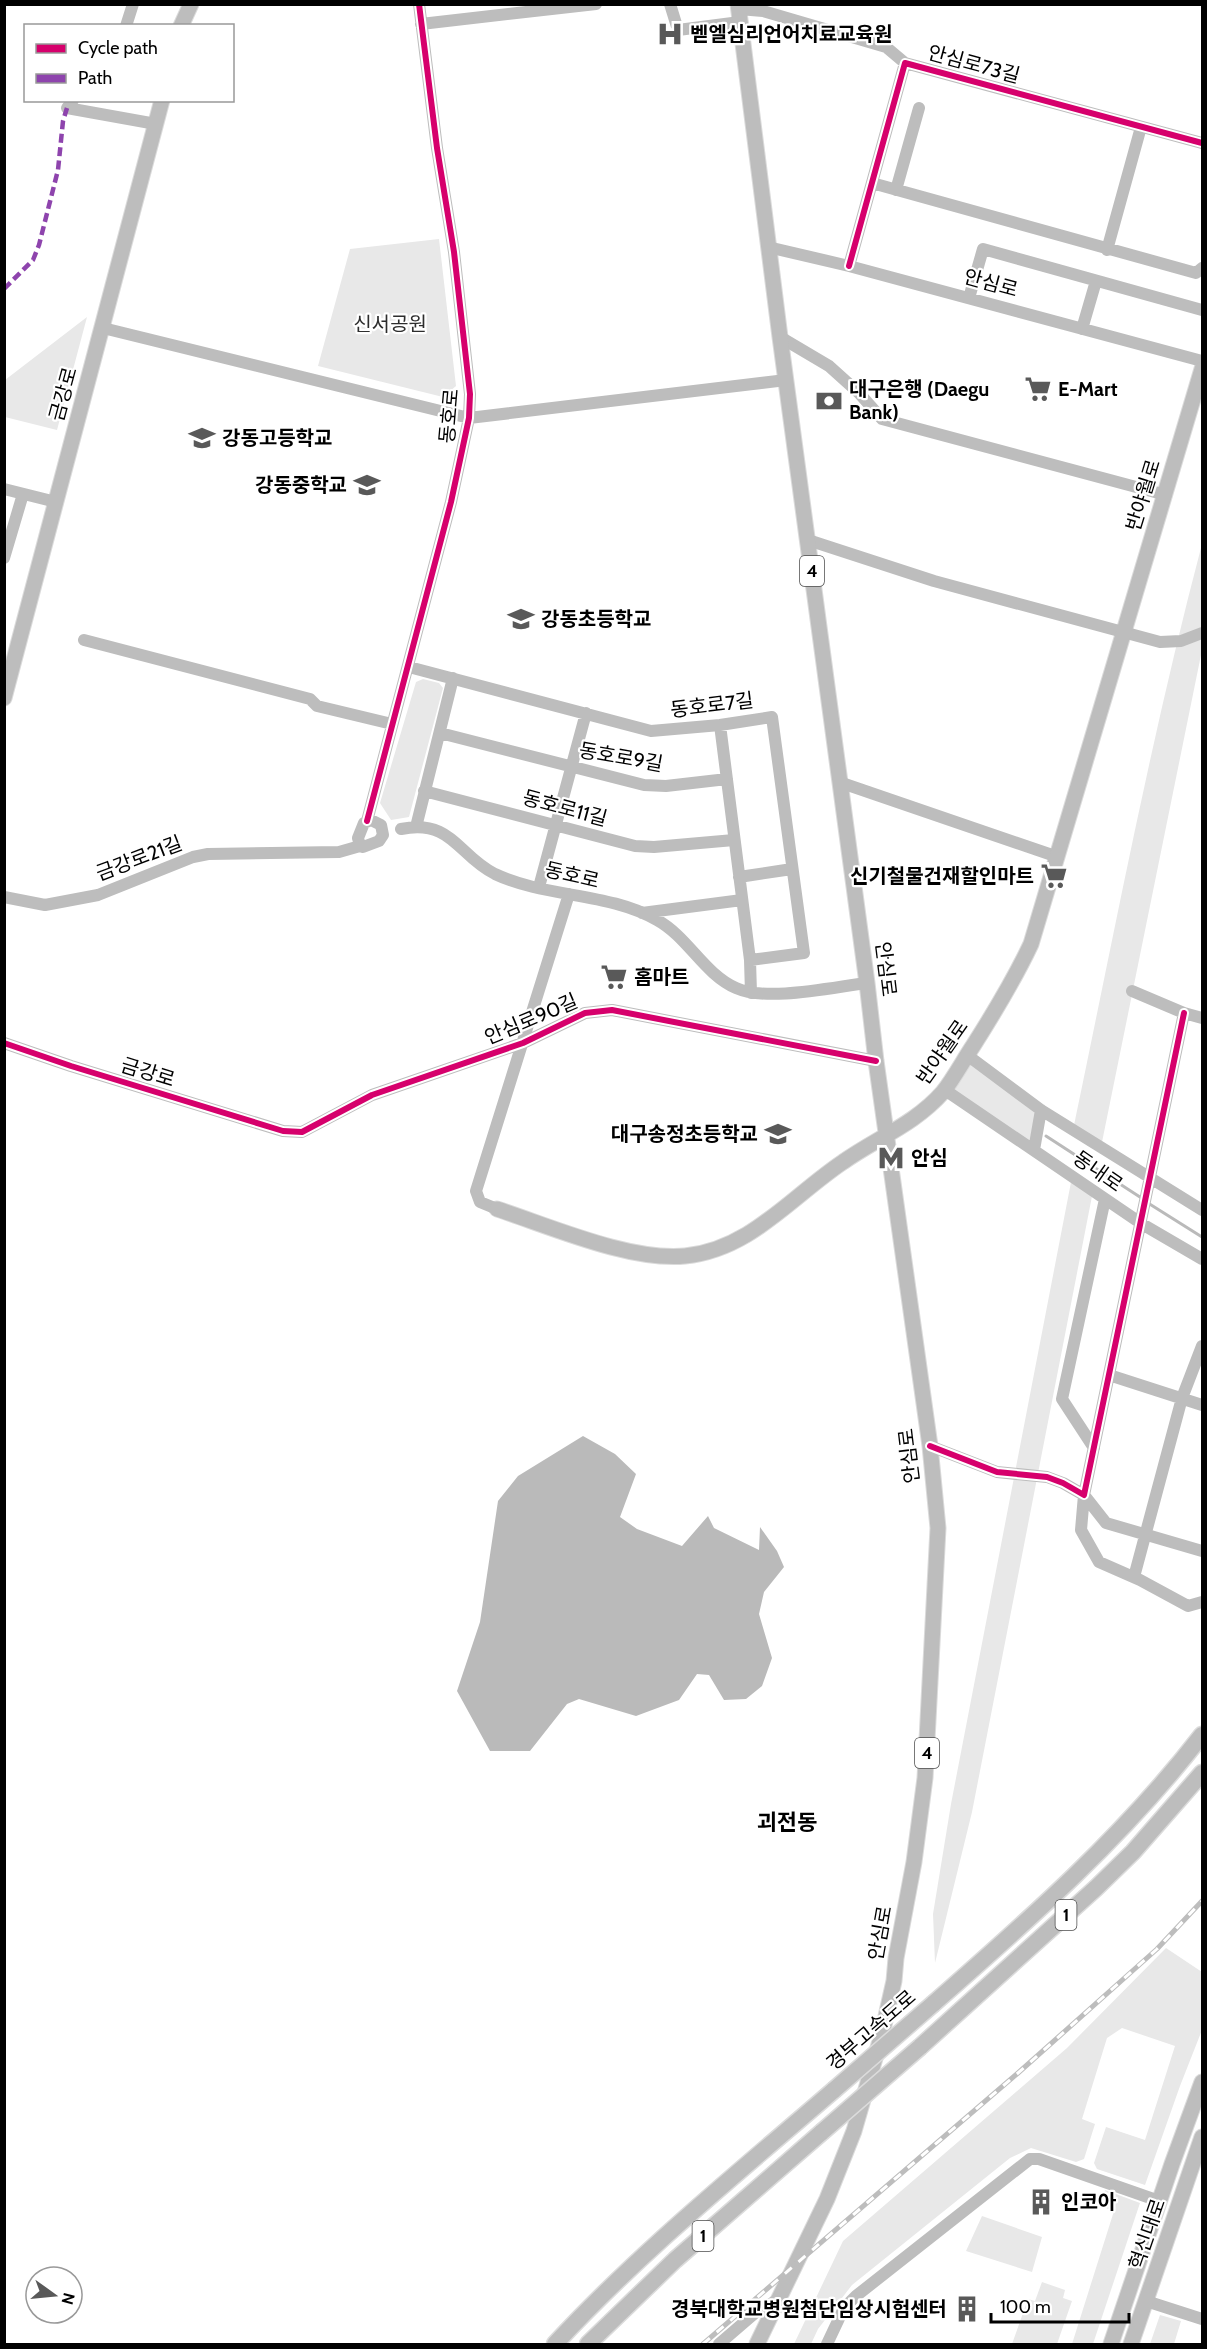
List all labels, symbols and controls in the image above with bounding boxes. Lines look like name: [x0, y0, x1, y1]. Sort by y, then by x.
hospital icon: 벧엘심리언어치료교육원: [655, 19, 685, 49]
place label: 벧엘심리언어치료교육원: [690, 22, 892, 46]
legend: [24, 24, 234, 102]
text: Cycle path: [78, 37, 158, 59]
street label: 안심로73길: [925, 40, 1023, 88]
text: Path: [78, 67, 112, 89]
street label: 안심로: [961, 264, 1021, 302]
park label: 신서공원: [353, 312, 427, 336]
street label: 금강로: [44, 364, 82, 424]
supermarket icon: E-Mart: [1023, 374, 1053, 404]
place label: 대구은행 (Daegu Bank): [849, 377, 989, 424]
place label: E-Mart: [1058, 377, 1118, 401]
bank icon: 대구은행 (Daegu Bank): [814, 386, 844, 416]
street label: 동호로: [435, 387, 463, 445]
school or university icon: 강동고등학교: [187, 423, 217, 453]
place label: 강동고등학교: [222, 426, 332, 450]
street label: 반야월로: [1121, 456, 1165, 534]
school or university icon: 강동중학교: [352, 470, 382, 500]
place label: 강동중학교: [255, 473, 347, 497]
road number: 4: [800, 556, 824, 586]
school or university icon: 강동초등학교: [506, 604, 536, 634]
place label: 강동초등학교: [541, 607, 651, 631]
street label: 동호로7길: [669, 688, 755, 722]
street label: 동호로9길: [577, 738, 665, 776]
street label: 동호로11길: [520, 785, 610, 831]
street label: 금강로21길: [92, 831, 186, 885]
street label: 동호로: [542, 857, 602, 893]
supermarket icon: 신기철물건재할인마트: [1039, 861, 1069, 891]
place label: 신기철물건재할인마트: [850, 864, 1034, 888]
street label: 안심로: [871, 940, 901, 998]
supermarket icon: 홈마트: [599, 962, 629, 992]
place label: 홈마트: [634, 965, 689, 989]
street label: 안심로90길: [481, 989, 581, 1049]
street label: 반야월로: [911, 1015, 973, 1089]
street label: 금강로: [118, 1052, 178, 1092]
school or university icon: 대구송정초등학교: [763, 1119, 793, 1149]
place label: 대구송정초등학교: [611, 1122, 758, 1146]
metro station icon: 안심: [876, 1143, 906, 1173]
street label: 동내로: [1069, 1145, 1127, 1197]
place label: 안심: [911, 1146, 948, 1170]
street label: 안심로: [894, 1427, 924, 1485]
road number: 4: [915, 1738, 939, 1768]
district label: 괴전동: [757, 1809, 817, 1836]
road number: 1: [1056, 1900, 1076, 1930]
street label: 안심로: [863, 1904, 897, 1962]
street label: 경부고속도로: [821, 1985, 921, 2075]
building icon: 인코아: [1026, 2187, 1056, 2217]
place label: 인코아: [1061, 2190, 1117, 2214]
street label: 혁신대로: [1124, 2195, 1170, 2273]
road number: 1: [692, 2221, 714, 2251]
north arrow: [24, 2265, 84, 2325]
scale bar: [991, 2286, 1129, 2324]
text: N: [57, 2291, 79, 2307]
building icon: 경북대학교병원첨단임상시험센터: [952, 2294, 982, 2324]
text: 100 m: [1000, 2296, 1051, 2318]
place label: 경북대학교병원첨단임상시험센터: [671, 2297, 947, 2321]

